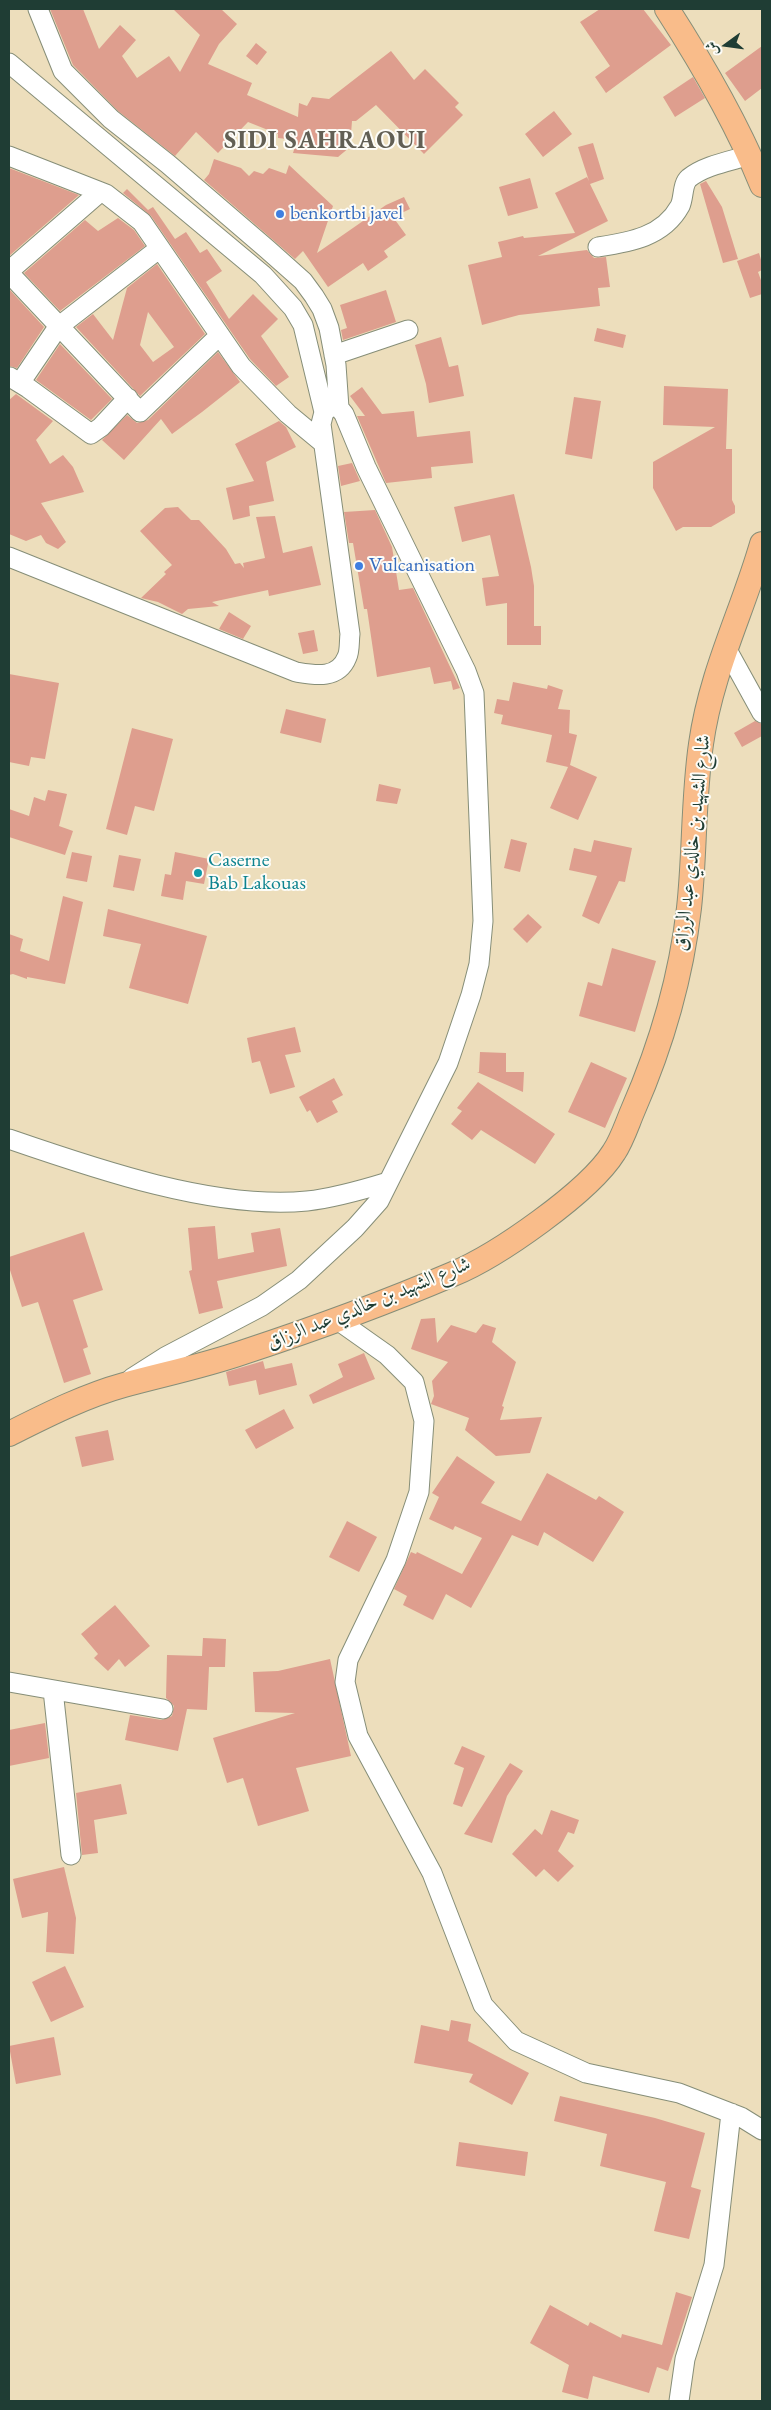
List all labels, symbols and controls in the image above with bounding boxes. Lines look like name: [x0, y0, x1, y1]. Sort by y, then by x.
north arrow: [701, 20, 751, 70]
text: ش: [701, 40, 722, 58]
district label: SIDI SAHRAOUI: [222, 126, 428, 156]
place label: benkortbi javel: [290, 202, 403, 226]
marker: benkortbi javel: [274, 208, 286, 220]
place label: Vulcanisation: [369, 554, 475, 578]
marker: Vulcanisation: [353, 560, 365, 572]
street label: شارع الشهيد بن خالدي عبد الرزاق: [670, 734, 716, 952]
place label: Caserne Bab Lakouas: [208, 849, 306, 896]
marker: Caserne Bab Lakouas: [192, 867, 204, 879]
street label: شارع الشهيد بن خالدي عبد الرزاق: [264, 1252, 474, 1356]

